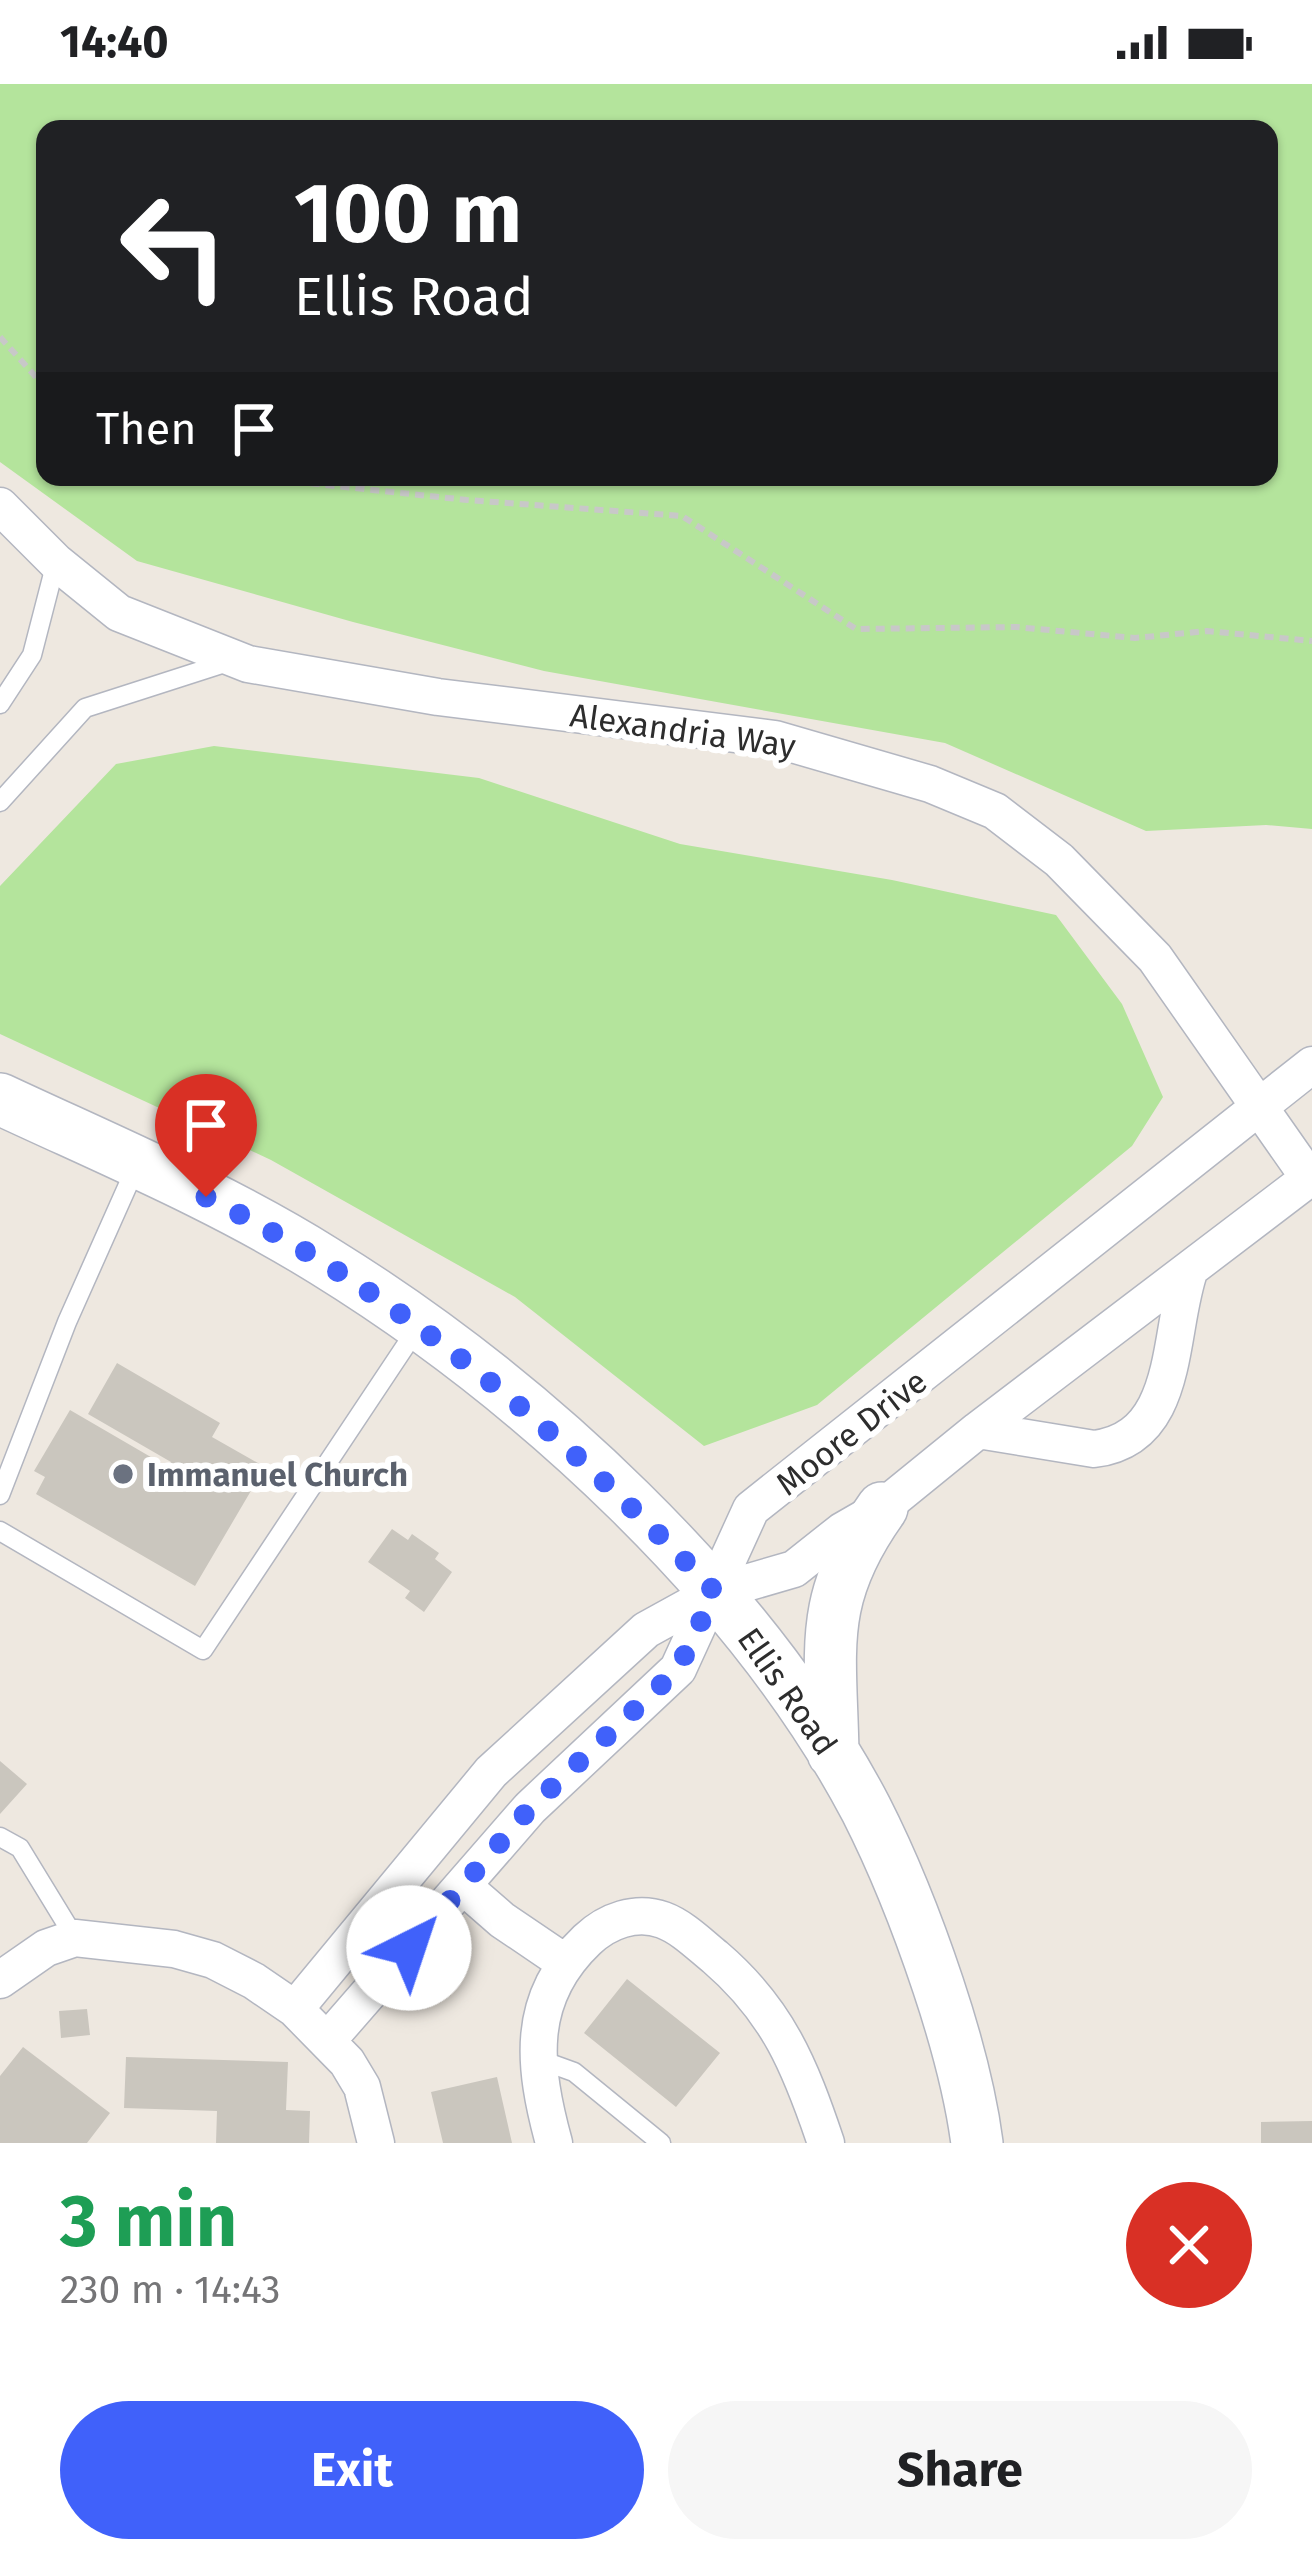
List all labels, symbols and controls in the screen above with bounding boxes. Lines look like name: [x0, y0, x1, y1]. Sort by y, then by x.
text: 14:40: [60, 15, 169, 69]
text: 100 m: [294, 163, 522, 264]
icon: left: [96, 168, 252, 324]
text: Ellis Road: [294, 265, 533, 329]
icon: arrive: [221, 396, 287, 462]
text: Then: [96, 402, 197, 456]
street label: Alexandria Way: [568, 695, 798, 767]
pin: [155, 1074, 257, 1197]
icon: arrive: [173, 1092, 239, 1158]
street label: Moore Drive: [768, 1362, 935, 1504]
place label: Immanuel Church: [147, 1455, 408, 1495]
marker: Immanuel Church: [110, 1461, 136, 1487]
street label: Ellis Road: [729, 1620, 846, 1763]
position arrow: [346, 1885, 472, 2011]
text: 3 min: [60, 2179, 237, 2265]
button: close: [1126, 2182, 1252, 2308]
text: 230 m · 14:43: [60, 2267, 280, 2313]
button: Exit: [60, 2401, 644, 2539]
button: Share: [668, 2401, 1252, 2539]

